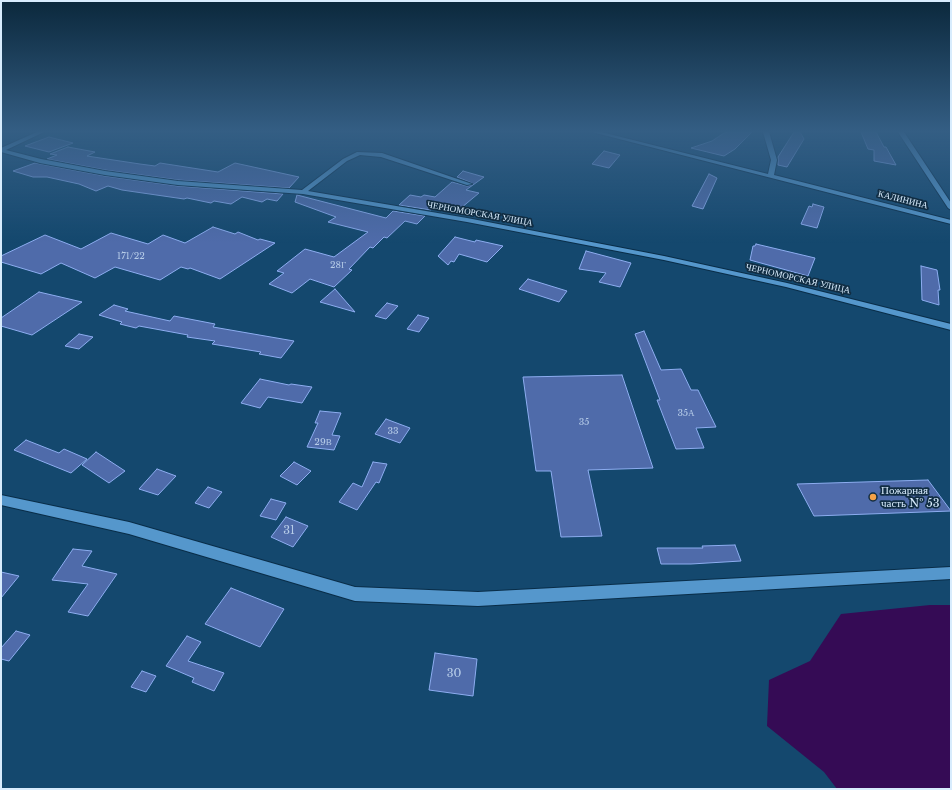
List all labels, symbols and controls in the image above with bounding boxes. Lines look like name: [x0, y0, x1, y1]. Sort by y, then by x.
street label: КАЛИНИНА: [877, 189, 929, 211]
street label: ЧЕРНОМОРСКАЯ УЛИЦА: [426, 199, 534, 229]
house number: 171/22: [117, 251, 145, 261]
house number: 28Г: [330, 260, 346, 270]
street label: ЧЕРНОМОРСКАЯ УЛИЦА: [745, 262, 851, 296]
house number: 35А: [677, 408, 695, 418]
house number: 35: [579, 417, 589, 427]
house number: 33: [387, 426, 399, 436]
house number: 29В: [314, 437, 332, 447]
place label: Пожарная часть № 53: [881, 484, 940, 510]
marker: Пожарная часть № 53: [868, 492, 878, 502]
house number: 31: [283, 524, 295, 538]
house number: 30: [447, 667, 461, 681]

